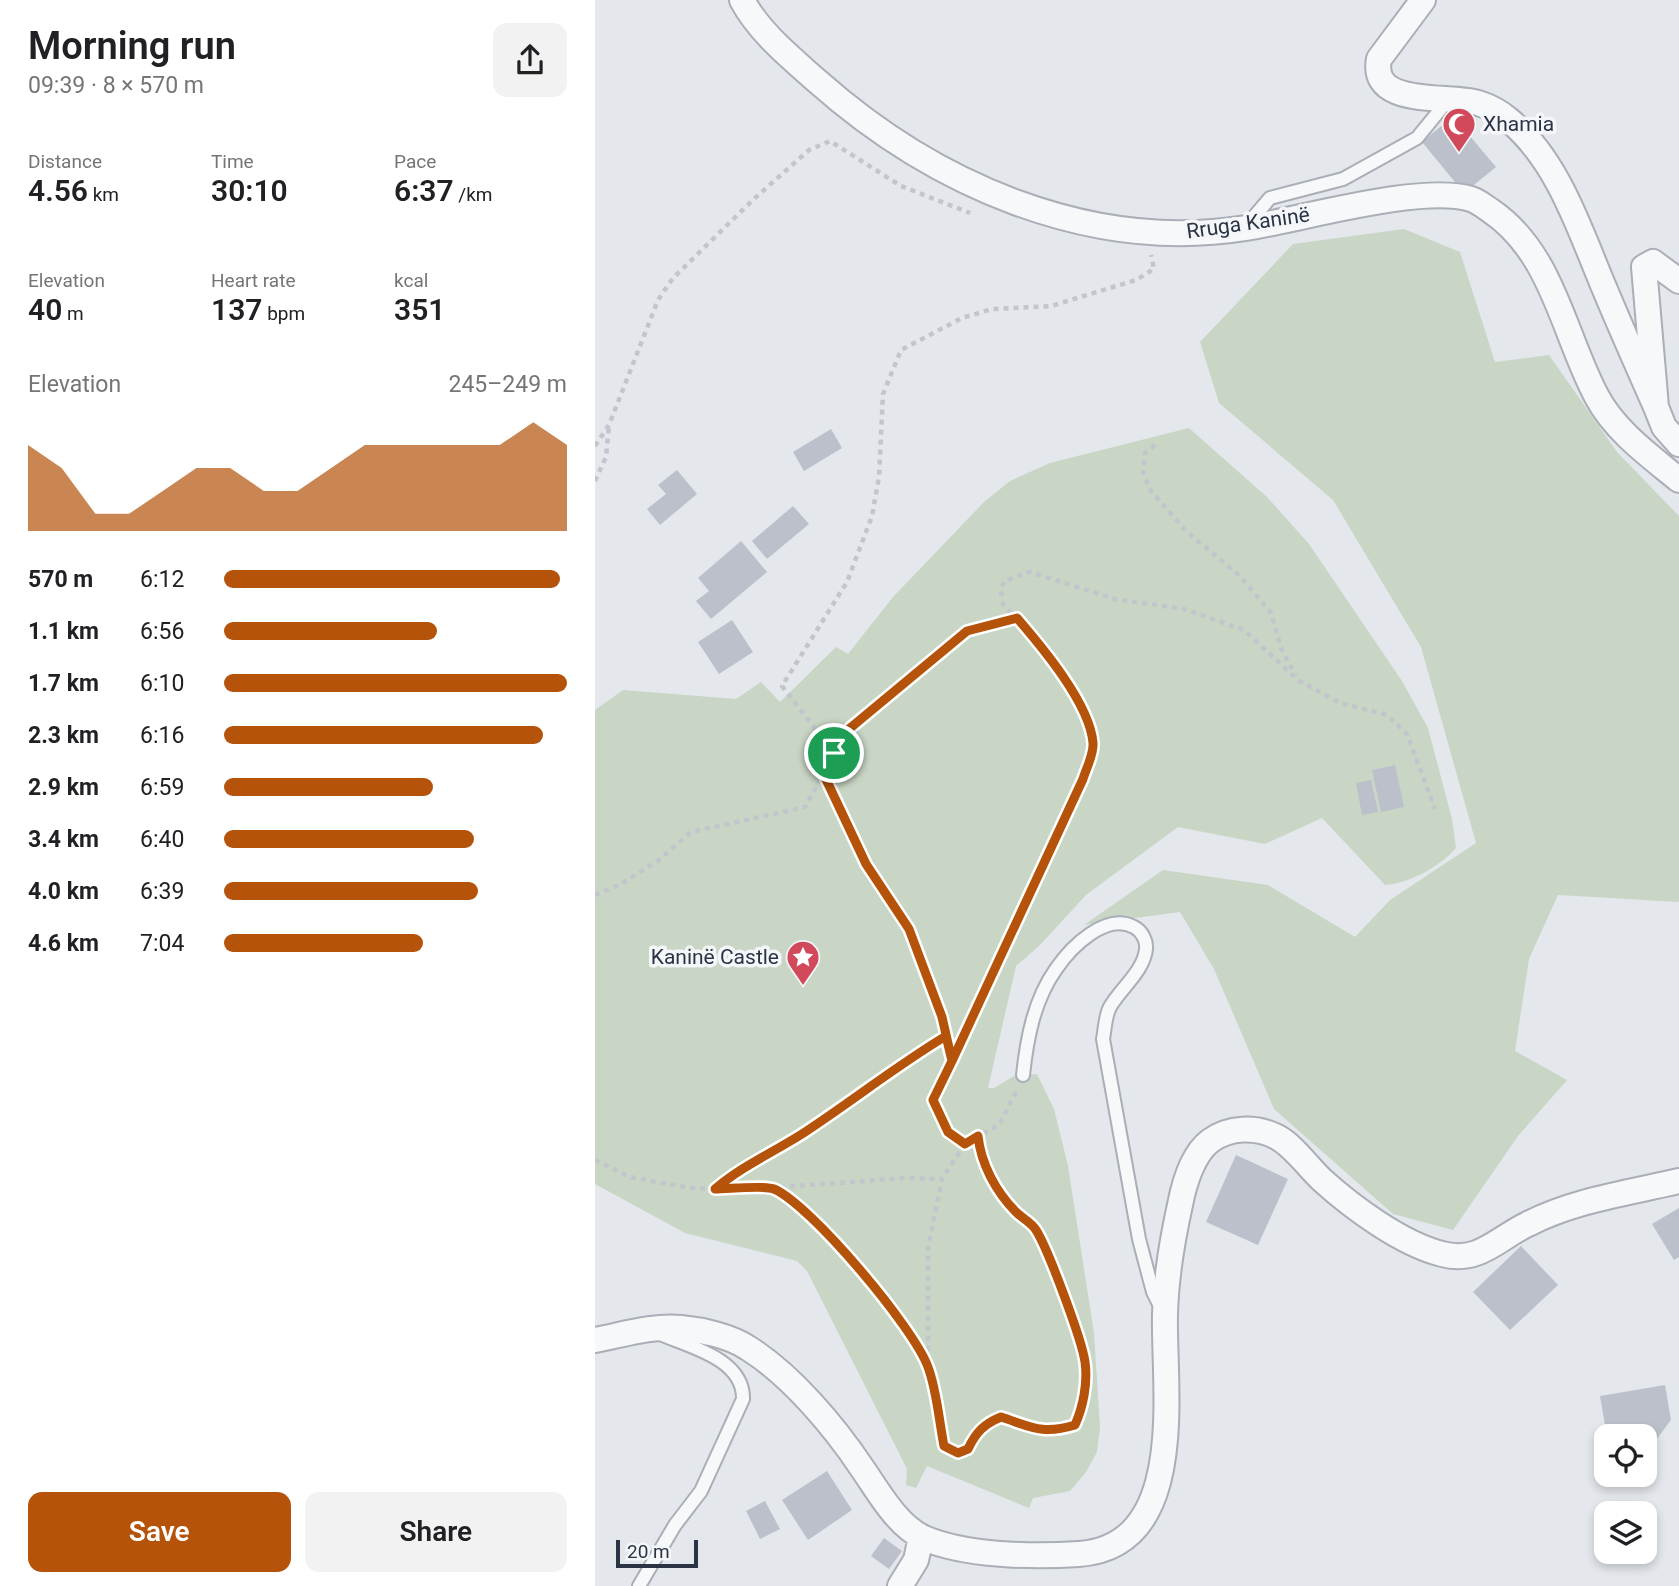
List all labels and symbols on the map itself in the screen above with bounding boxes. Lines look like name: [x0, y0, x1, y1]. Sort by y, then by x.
mosque icon: Xhamia: [1440, 105, 1478, 154]
place label: Xhamia: [1483, 112, 1554, 136]
street label: Rruga Kaninë: [1185, 202, 1311, 244]
pin: [804, 723, 864, 783]
place icon: Kaninë Castle: [784, 938, 822, 987]
place label: Kaninë Castle: [651, 945, 779, 969]
scale bar: [616, 1537, 698, 1569]

